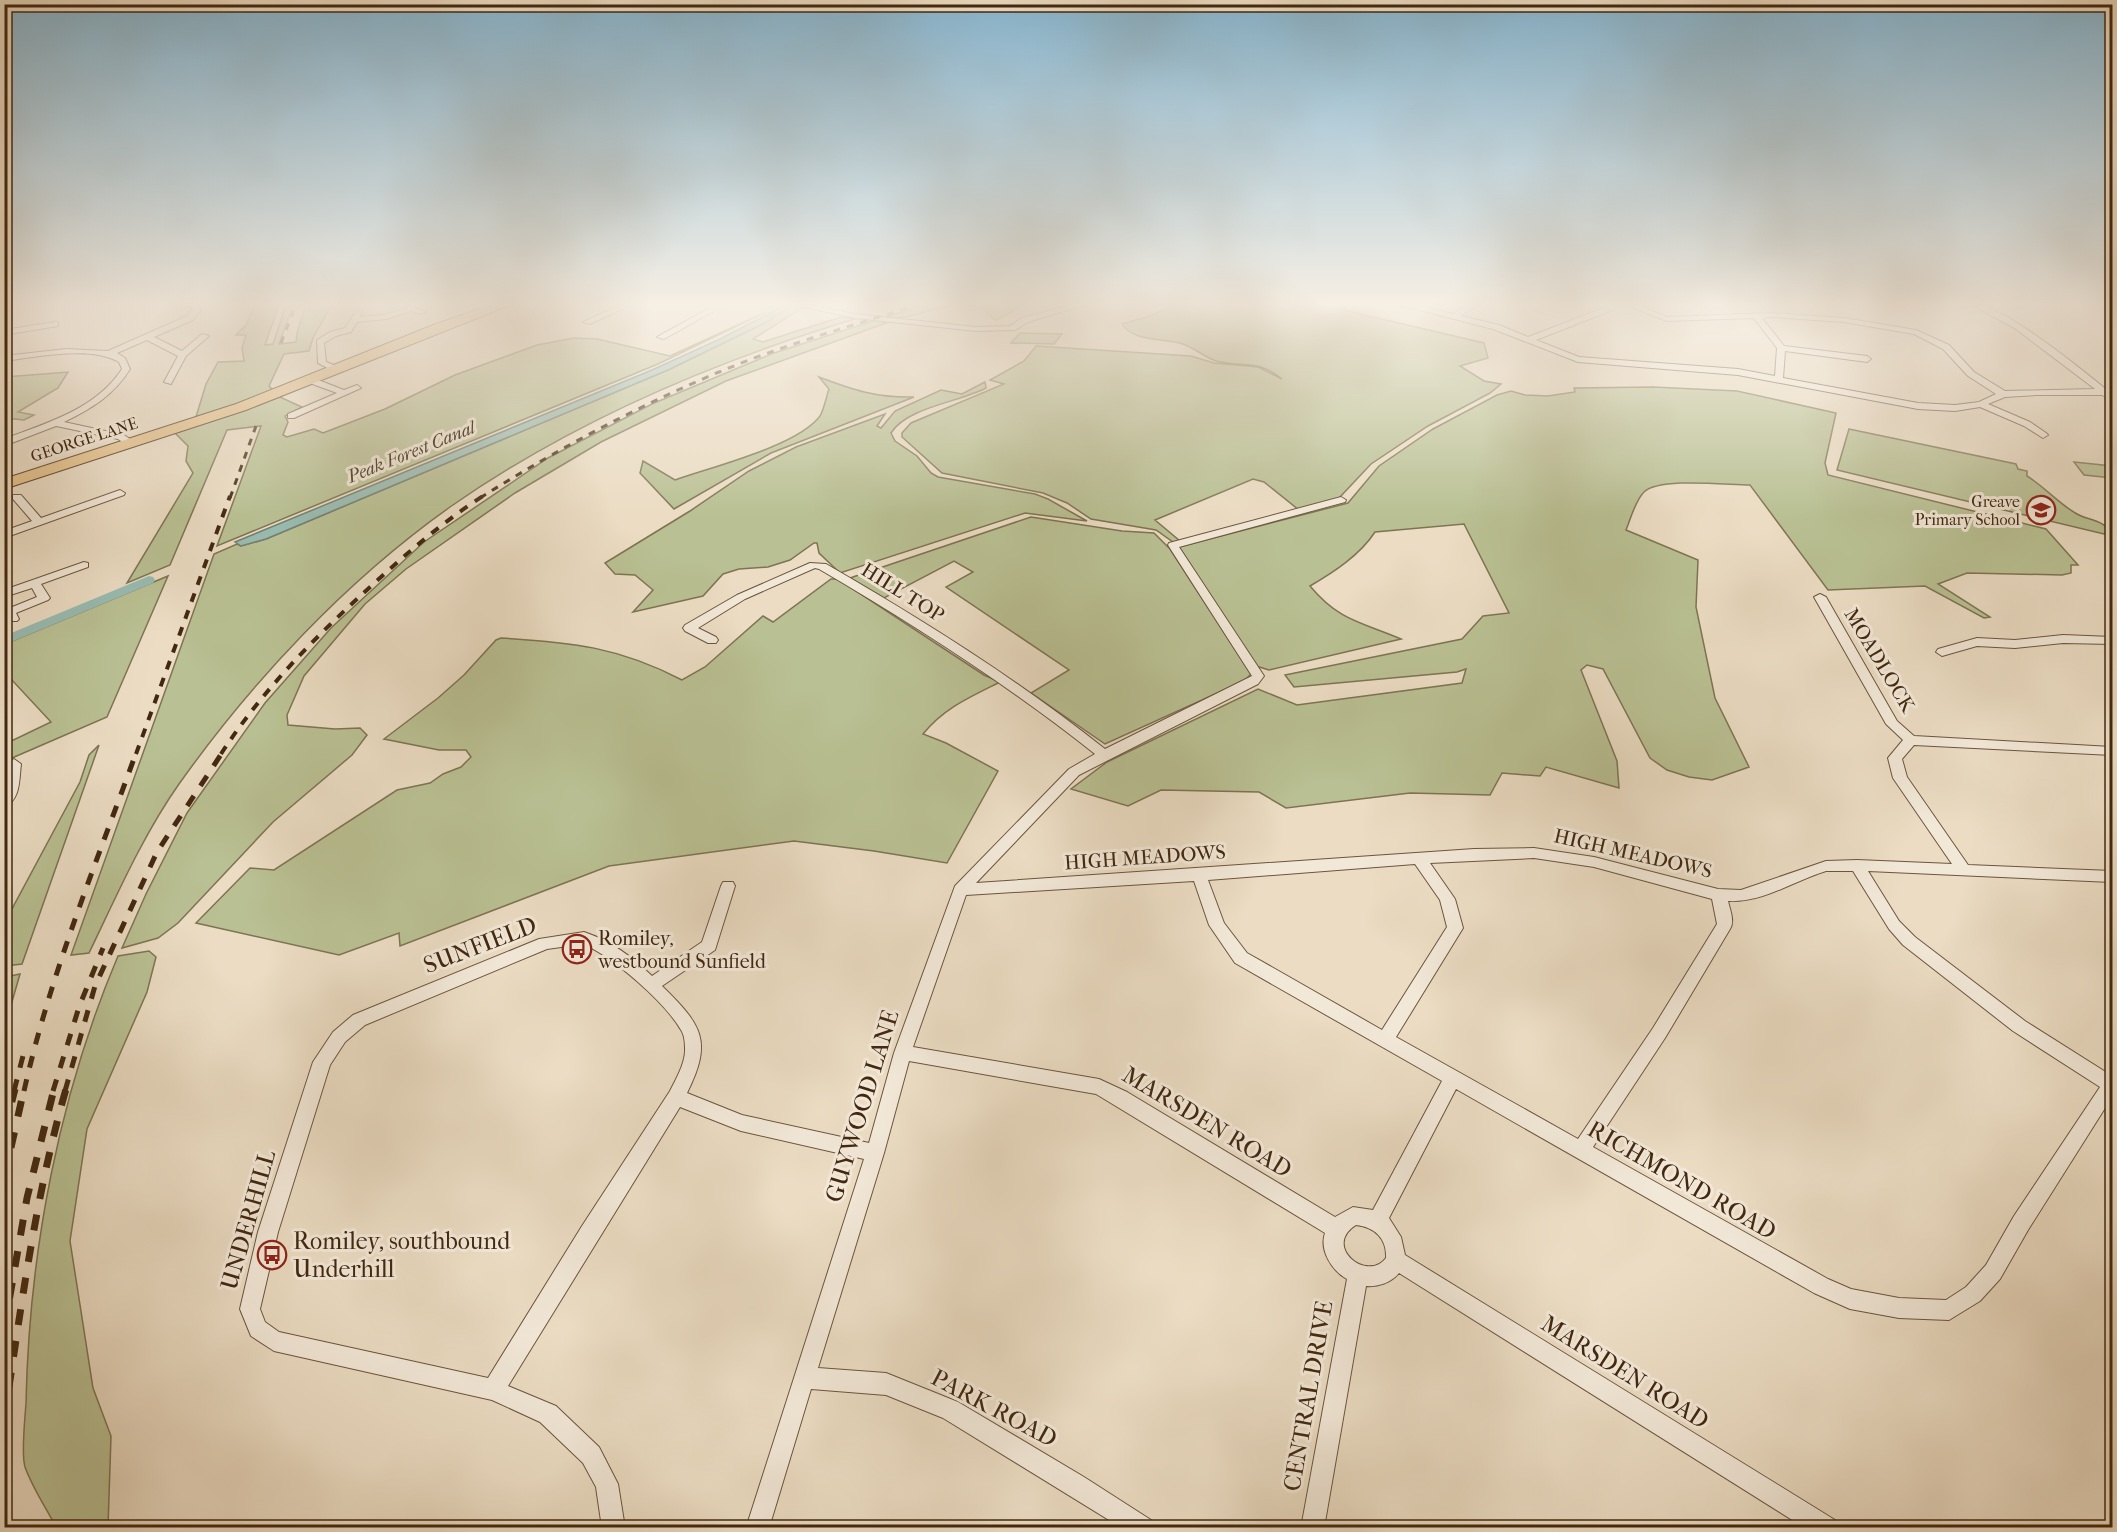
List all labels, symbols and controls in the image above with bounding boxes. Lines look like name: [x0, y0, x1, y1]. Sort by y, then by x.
street label: GEORGE LANE: [28, 413, 140, 466]
water label: Peak Forest Canal: [343, 416, 480, 488]
place label: Greave Primary School: [1915, 492, 2021, 529]
school or university icon: Greave Primary School: [2025, 494, 2057, 526]
street label: HILL TOP: [857, 558, 948, 627]
street label: MOADLOCK: [1839, 604, 1920, 718]
street label: HIGH MEADOWS: [1552, 824, 1714, 883]
street label: HIGH MEADOWS: [1064, 840, 1226, 875]
street label: SUNFIELD: [419, 911, 541, 979]
place label: Romiley, westbound Sunfield: [597, 927, 767, 973]
bus stop icon: Romiley, westbound Sunfield: [561, 933, 593, 965]
street label: GUYWOOD LANE: [819, 1007, 905, 1205]
street label: MARSDEN ROAD: [1117, 1060, 1297, 1184]
street label: RICHMOND ROAD: [1583, 1115, 1781, 1245]
street label: UNDERHILL: [215, 1146, 281, 1293]
place label: Romiley, southbound Underhill: [293, 1227, 511, 1283]
bus stop icon: Romiley, southbound Underhill: [256, 1239, 288, 1271]
street label: CENTRAL DRIVE: [1277, 1299, 1339, 1493]
street label: MARSDEN ROAD: [1536, 1309, 1714, 1435]
street label: PARK ROAD: [926, 1363, 1062, 1453]

